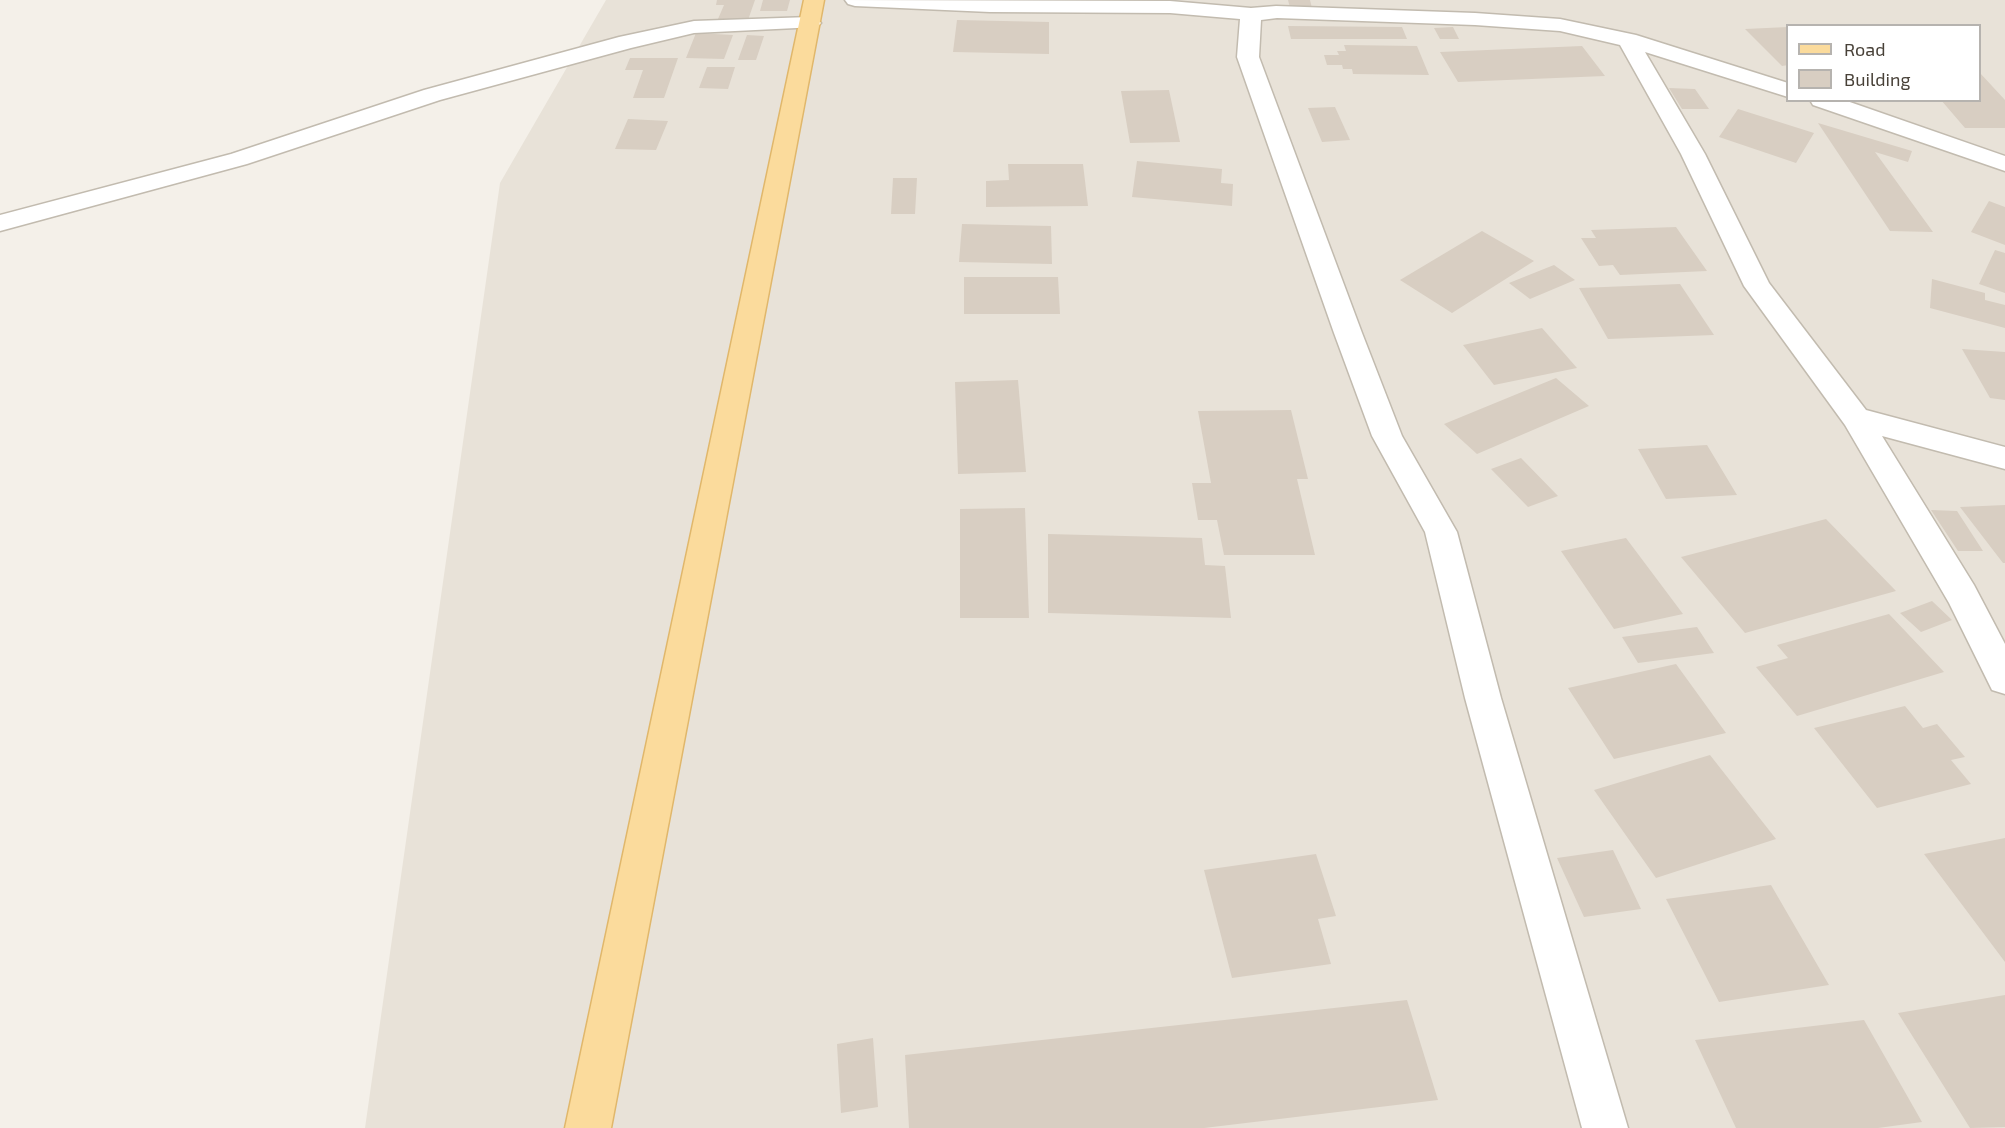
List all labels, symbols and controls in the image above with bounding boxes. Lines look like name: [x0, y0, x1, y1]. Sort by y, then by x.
legend: [1786, 24, 1981, 102]
text: Road: [1844, 38, 1885, 60]
text: Building: [1844, 68, 1911, 90]

